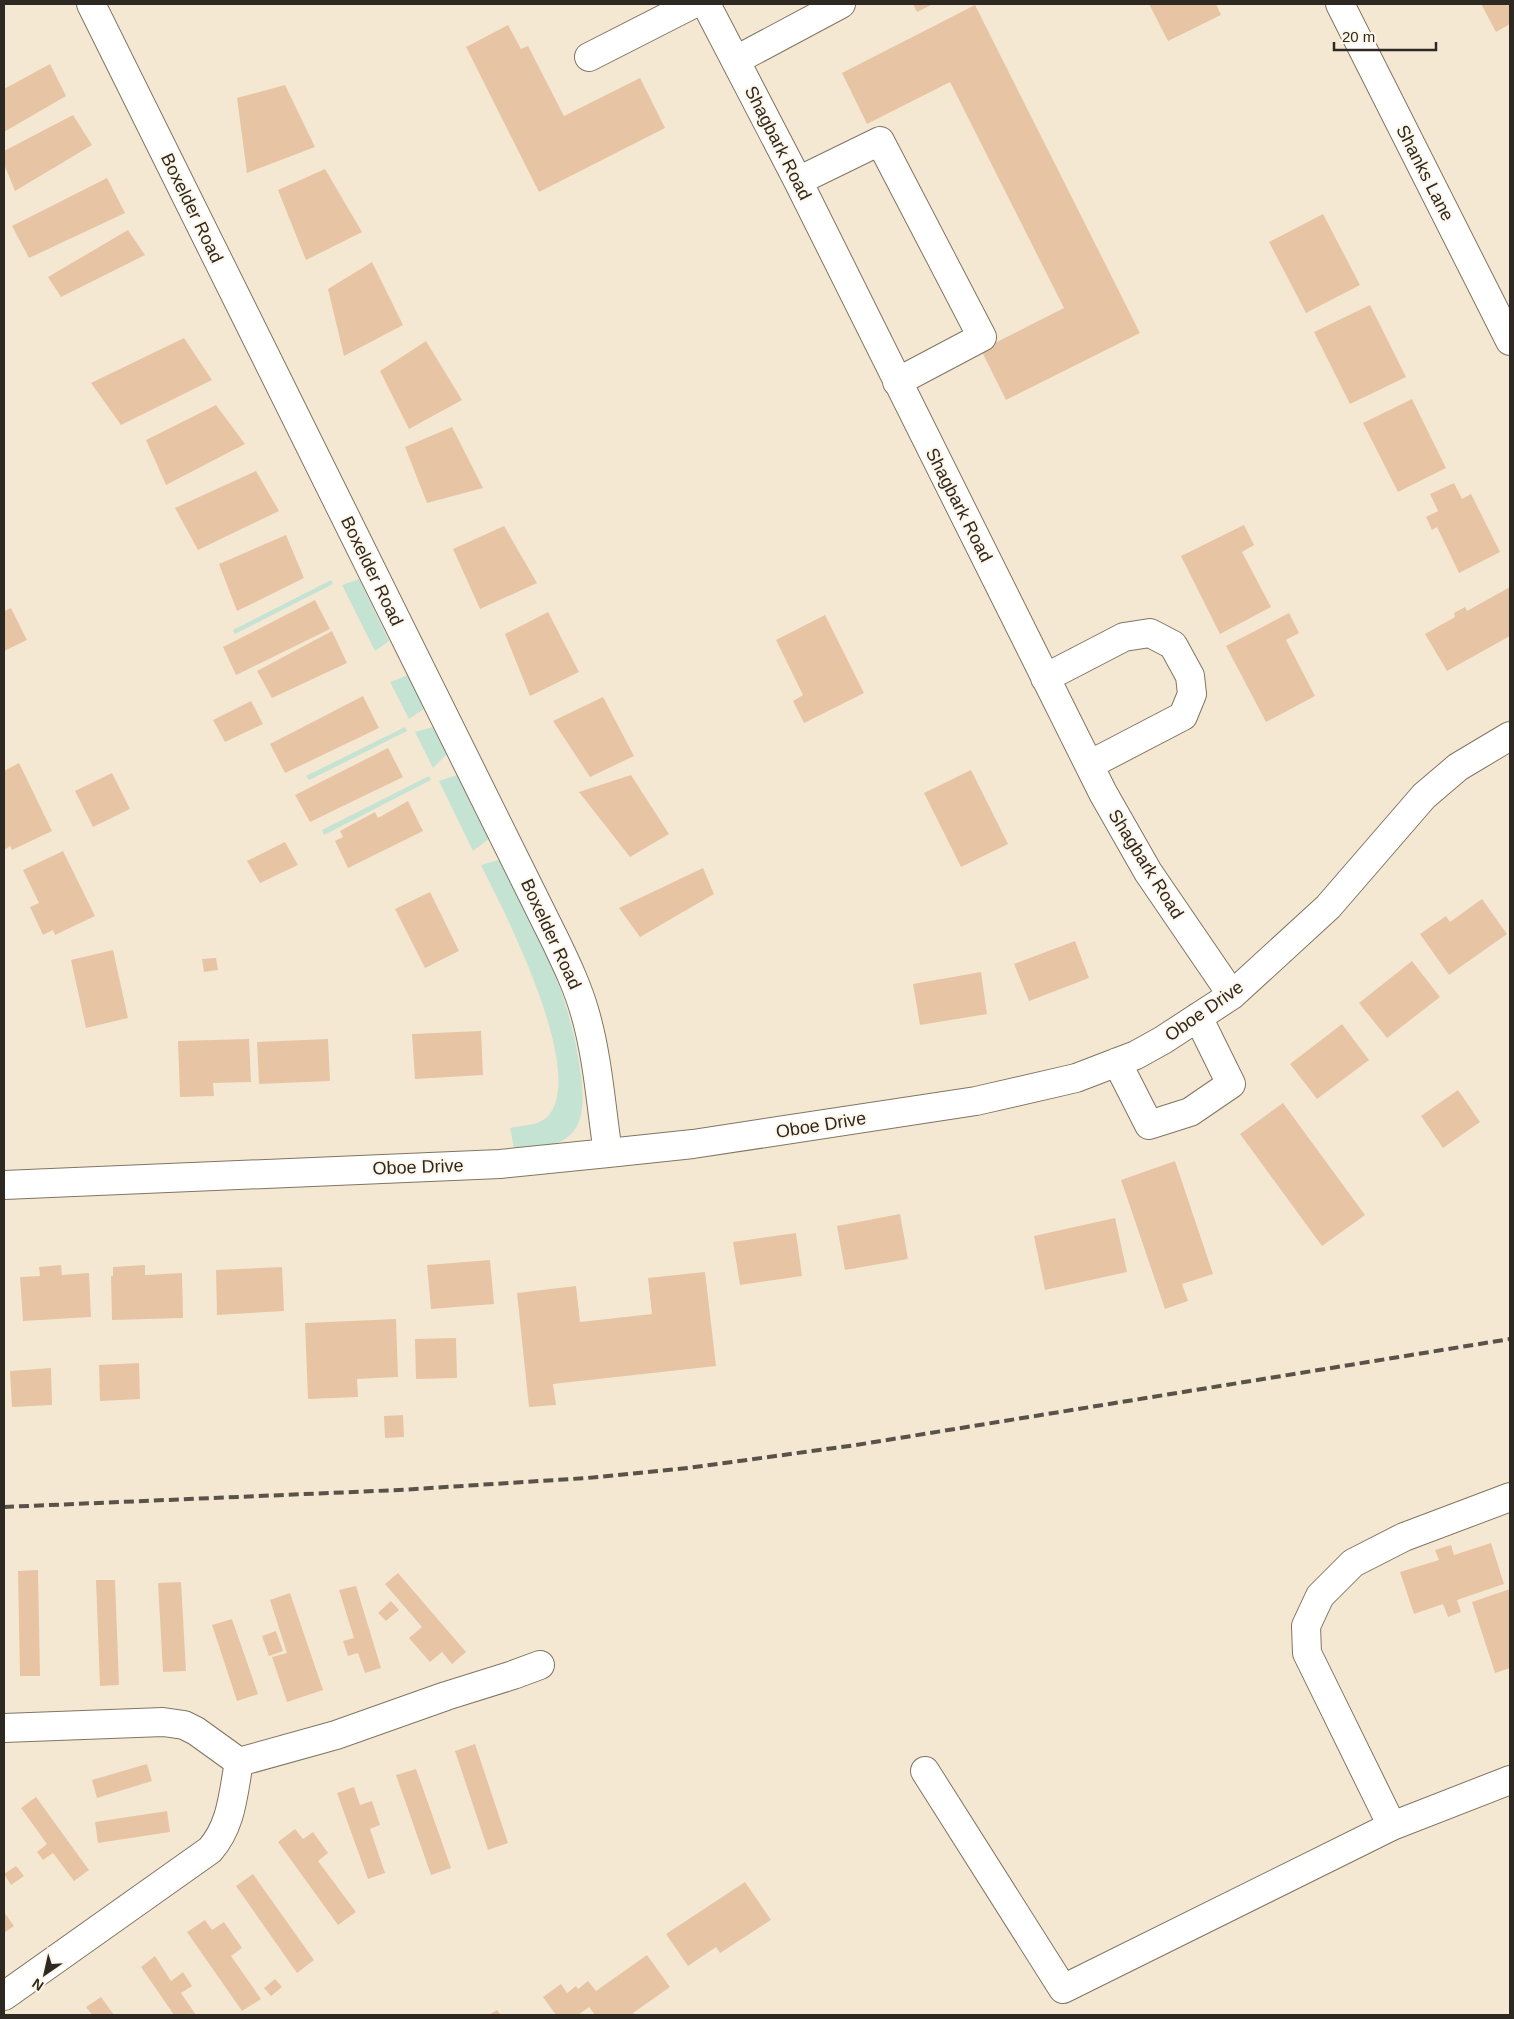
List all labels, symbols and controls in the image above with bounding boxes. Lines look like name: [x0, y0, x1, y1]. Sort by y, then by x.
scale bar: [1334, 20, 1436, 52]
text: 20 m: [1342, 28, 1375, 45]
street label: Shagbark Road: [741, 83, 815, 203]
street label: Shanks Lane: [1392, 122, 1458, 224]
street label: Boxelder Road: [157, 150, 227, 266]
street label: Shagbark Road: [922, 445, 996, 565]
street label: Boxelder Road: [337, 513, 407, 629]
street label: Shagbark Road: [1104, 806, 1188, 922]
street label: Boxelder Road: [517, 876, 585, 992]
street label: Oboe Drive: [1161, 977, 1247, 1045]
street label: Oboe Drive: [774, 1108, 868, 1142]
street label: Oboe Drive: [372, 1155, 464, 1179]
north arrow: [20, 1949, 70, 1999]
text: N: [29, 1975, 46, 1994]

